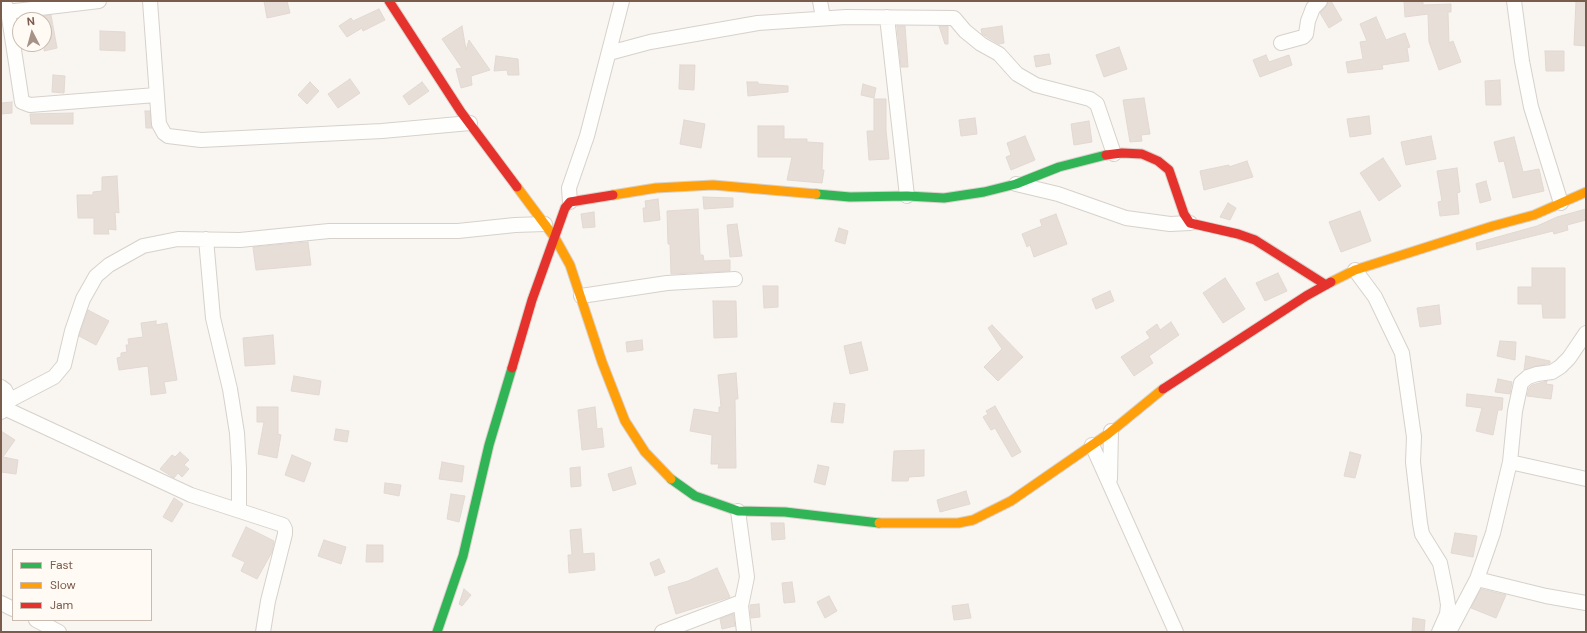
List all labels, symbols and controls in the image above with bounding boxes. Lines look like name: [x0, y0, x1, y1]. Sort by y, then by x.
north arrow: [12, 12, 52, 52]
text: N: [26, 14, 36, 28]
legend: [12, 549, 152, 621]
text: Fast: [50, 557, 73, 573]
text: Slow: [50, 577, 76, 593]
text: Jam: [50, 597, 73, 613]

